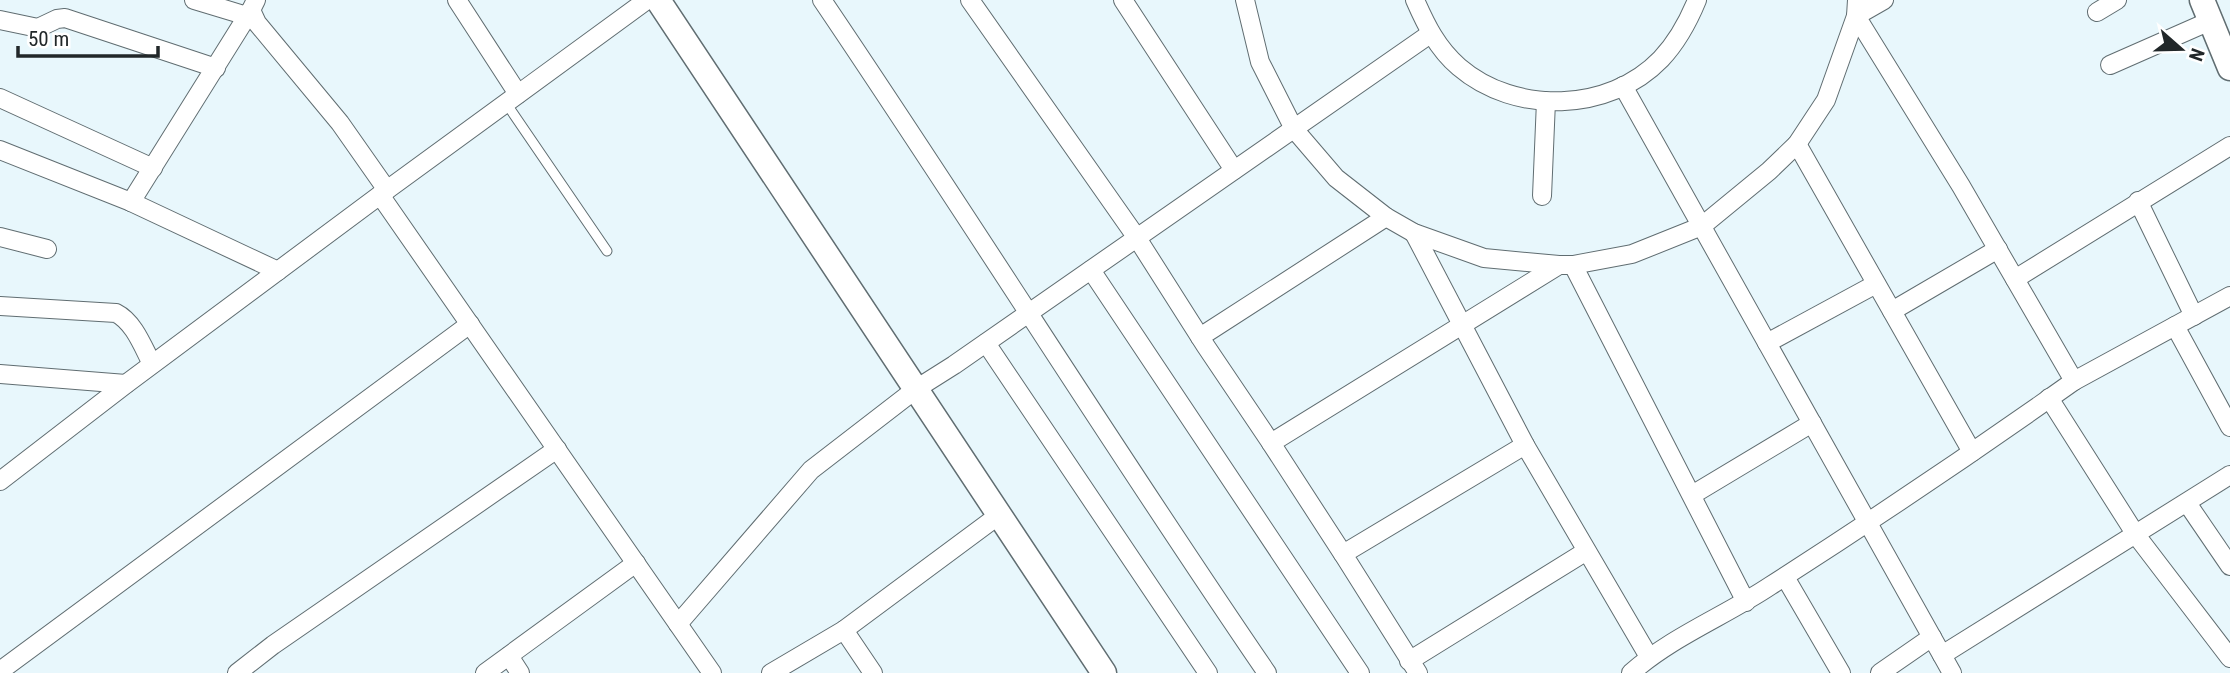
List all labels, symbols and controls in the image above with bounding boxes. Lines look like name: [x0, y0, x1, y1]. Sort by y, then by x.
scale bar: [18, 14, 158, 58]
north arrow: [2146, 14, 2216, 84]
text: 50 m: [28, 27, 69, 51]
text: N: [2184, 45, 2209, 64]

